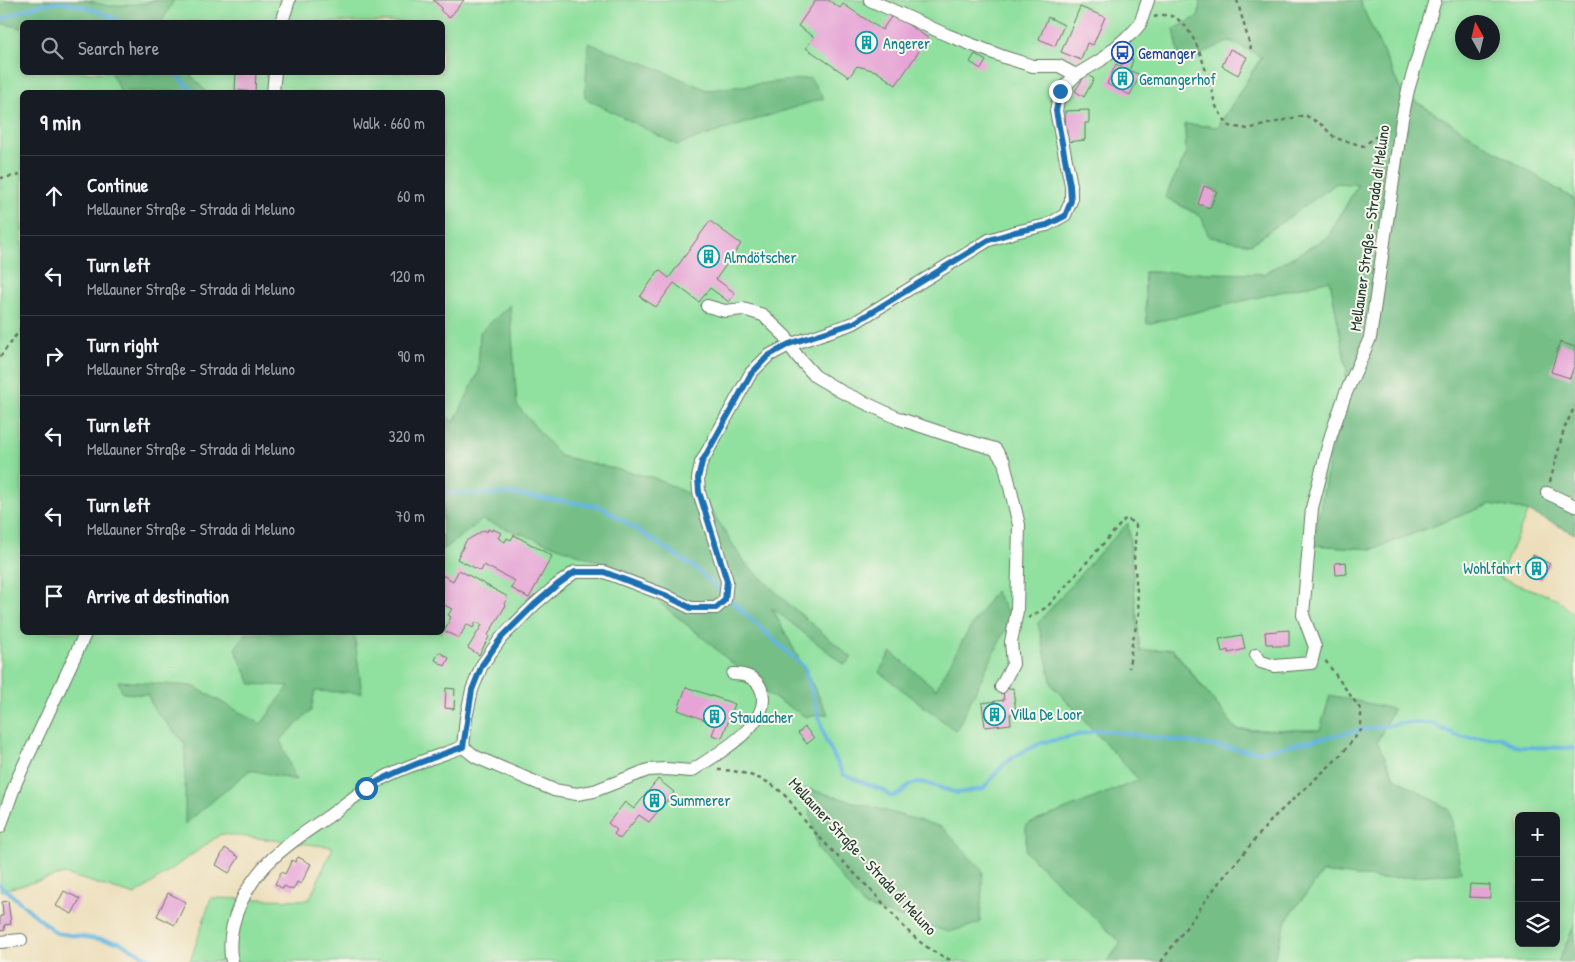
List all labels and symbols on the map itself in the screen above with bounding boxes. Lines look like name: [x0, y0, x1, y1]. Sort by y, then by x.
north arrow: [1455, 15, 1500, 60]
building icon: Angerer: [855, 31, 879, 55]
place label: Angerer: [883, 32, 930, 54]
bus stop icon: Gemanger: [1110, 41, 1134, 65]
place label: Gemanger: [1138, 42, 1196, 64]
building icon: Gemangerhof: [1111, 67, 1135, 91]
place label: Gemangerhof: [1139, 68, 1216, 90]
route end: [1049, 80, 1072, 103]
street label: Mellauner Straße - Strada di Meluno: [1344, 123, 1394, 333]
building icon: Almdötscher: [696, 245, 720, 269]
place label: Almdötscher: [724, 246, 797, 268]
building icon: Wohlfahrt: [1525, 556, 1549, 580]
place label: Wohlfahrt: [1463, 557, 1521, 579]
building icon: Villa De Loor: [982, 702, 1006, 726]
place label: Villa De Loor: [1010, 703, 1082, 725]
building icon: Staudacher: [702, 705, 726, 729]
place label: Staudacher: [730, 706, 794, 728]
street label: Mellauner Straße - Strada di Meluno: [784, 772, 942, 940]
route start: [355, 777, 378, 800]
building icon: Summerer: [642, 788, 666, 812]
place label: Summerer: [670, 789, 731, 811]

